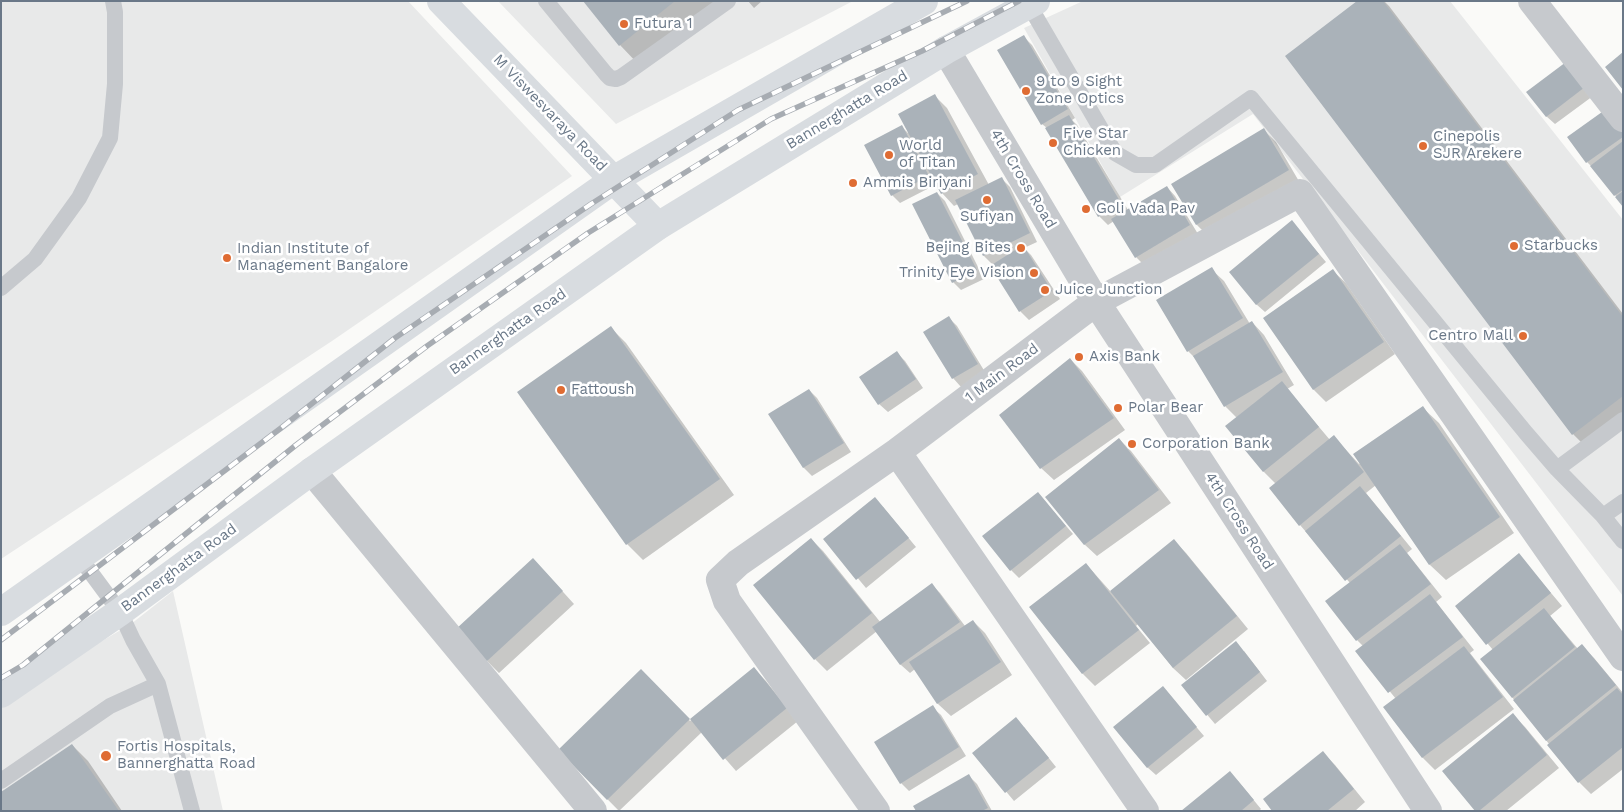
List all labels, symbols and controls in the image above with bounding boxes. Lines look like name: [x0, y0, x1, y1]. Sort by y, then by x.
place label: Futura 1: [634, 15, 693, 33]
marker: Futura 1: [618, 18, 630, 30]
street label: M Viswesvaraya Road: [489, 51, 611, 175]
street label: Bannerghatta Road: [783, 67, 911, 153]
place label: 9 to 9 Sight Zone Optics: [1036, 73, 1124, 108]
marker: 9 to 9 Sight Zone Optics: [1020, 85, 1032, 97]
place label: Five Star Chicken: [1063, 125, 1128, 160]
street label: 4th Cross Road: [986, 126, 1060, 232]
place label: Cinepolis SJR Arekere: [1433, 128, 1522, 163]
place label: World of Titan: [899, 137, 956, 172]
marker: Five Star Chicken: [1047, 137, 1059, 149]
marker: Cinepolis SJR Arekere: [1417, 140, 1429, 152]
marker: World of Titan: [883, 149, 895, 161]
place label: Ammis Biriyani: [863, 174, 972, 192]
marker: Ammis Biriyani: [847, 177, 859, 189]
marker: Sufiyan: [981, 194, 993, 206]
place label: Goli Vada Pav: [1096, 200, 1195, 218]
marker: Goli Vada Pav: [1080, 203, 1092, 215]
place label: Sufiyan: [960, 208, 1014, 226]
place label: Starbucks: [1524, 237, 1598, 255]
place label: Bejing Bites: [926, 239, 1011, 257]
place label: Indian Institute of Management Bangalore: [237, 240, 408, 275]
marker: Starbucks: [1508, 240, 1520, 252]
marker: Bejing Bites: [1015, 242, 1027, 254]
marker: Indian Institute of Management Bangalore: [221, 252, 233, 264]
place label: Trinity Eye Vision: [899, 264, 1024, 282]
marker: Trinity Eye Vision: [1028, 267, 1040, 279]
place label: Juice Junction: [1055, 281, 1163, 299]
marker: Juice Junction: [1039, 284, 1051, 296]
street label: Bannerghatta Road: [446, 285, 570, 379]
place label: Centro Mall: [1428, 327, 1513, 345]
marker: Centro Mall: [1517, 330, 1529, 342]
street label: 1 Main Road: [962, 340, 1042, 406]
place label: Axis Bank: [1089, 348, 1160, 366]
marker: Axis Bank: [1073, 351, 1085, 363]
place label: Fattoush: [571, 381, 635, 399]
marker: Fattoush: [555, 384, 567, 396]
place label: Polar Bear: [1128, 399, 1203, 417]
marker: Polar Bear: [1112, 402, 1124, 414]
place label: Corporation Bank: [1142, 435, 1270, 453]
marker: Corporation Bank: [1126, 438, 1138, 450]
street label: 4th Cross Road: [1201, 469, 1277, 573]
street label: Bannerghatta Road: [118, 520, 240, 616]
place label: Fortis Hospitals, Bannerghatta Road: [117, 738, 256, 773]
marker: Fortis Hospitals, Bannerghatta Road: [99, 749, 113, 763]

